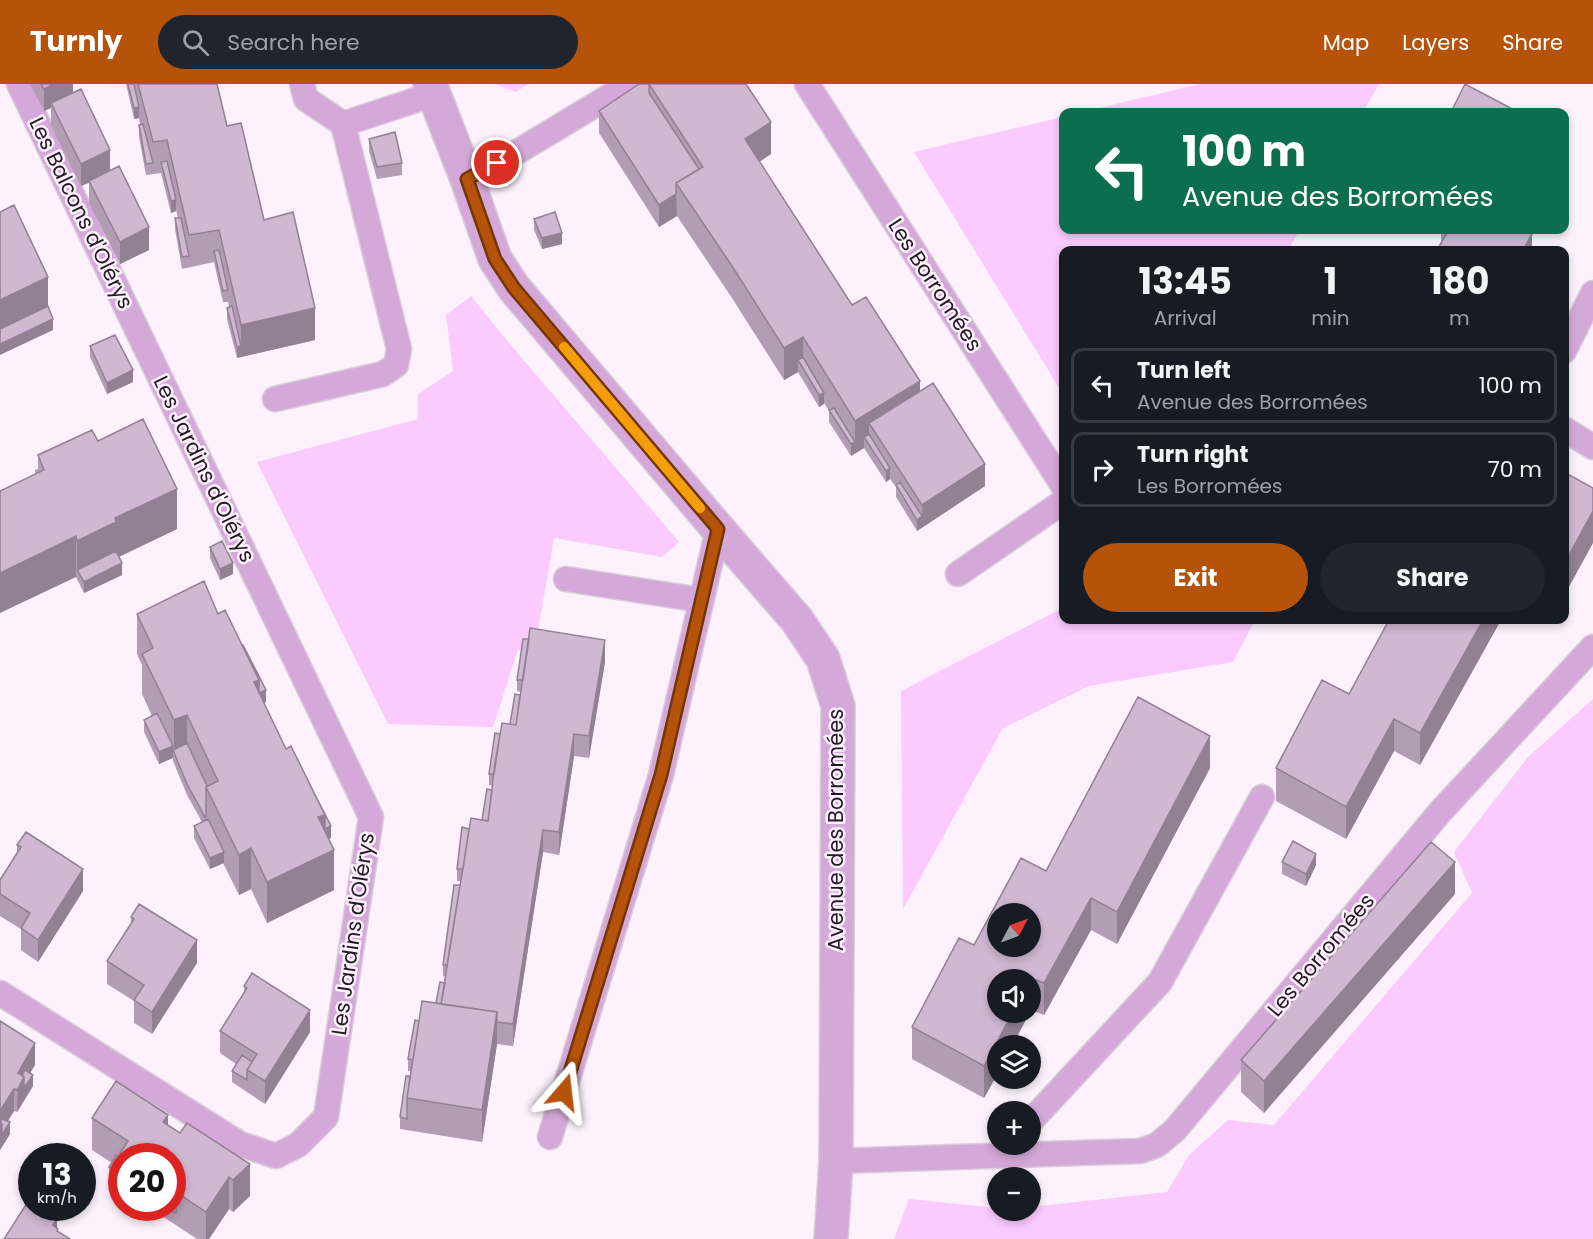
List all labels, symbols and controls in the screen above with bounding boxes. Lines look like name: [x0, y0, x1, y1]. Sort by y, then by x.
search box: [158, 15, 578, 69]
text: Turnly: [30, 22, 122, 61]
icon: search: [179, 26, 212, 59]
text: Search here: [227, 27, 360, 58]
text: Map: [1323, 28, 1369, 57]
text: Layers: [1402, 28, 1469, 57]
text: Share: [1502, 28, 1563, 57]
street label: Les Balcons d'Olérys: [22, 112, 140, 313]
text: 100 m: [1182, 122, 1306, 181]
icon: left: [1083, 132, 1161, 210]
pin: [471, 137, 522, 188]
icon: arrive: [480, 146, 513, 179]
text: Avenue des Borromées: [1182, 178, 1494, 215]
street label: Les Borromées: [882, 213, 989, 357]
text: 13:45: [1139, 256, 1232, 307]
text: 1: [1324, 256, 1337, 307]
text: 180: [1429, 256, 1489, 307]
text: Arrival: [1154, 304, 1217, 332]
text: min: [1311, 304, 1350, 332]
text: m: [1449, 304, 1470, 332]
text: Turn left: [1137, 355, 1231, 386]
icon: left: [1086, 369, 1119, 402]
text: 100 m: [1479, 370, 1542, 401]
street label: Les Jardins d'Olérys: [147, 371, 262, 567]
text: Avenue des Borromées: [1137, 388, 1368, 416]
text: Turn right: [1137, 439, 1248, 470]
icon: right: [1086, 453, 1119, 486]
text: 70 m: [1488, 454, 1542, 485]
text: Les Borromées: [1137, 472, 1282, 500]
button: Exit: [1083, 543, 1308, 612]
button: Share: [1320, 543, 1545, 612]
street label: Avenue des Borromées: [821, 709, 850, 951]
street label: Les Jardins d'Olérys: [324, 831, 381, 1037]
street label: Les Borromées: [1260, 887, 1381, 1022]
north arrow: [987, 903, 1041, 957]
map controls: [987, 903, 1041, 1221]
button: sound: [987, 969, 1041, 1023]
button: layers: [987, 1035, 1041, 1089]
position arrow: [532, 1060, 596, 1124]
button: +: [987, 1101, 1041, 1155]
speed limit sign: 20: [108, 1143, 186, 1221]
text: 13: [42, 1153, 72, 1196]
button: −: [987, 1167, 1041, 1221]
text: km/h: [37, 1187, 77, 1208]

